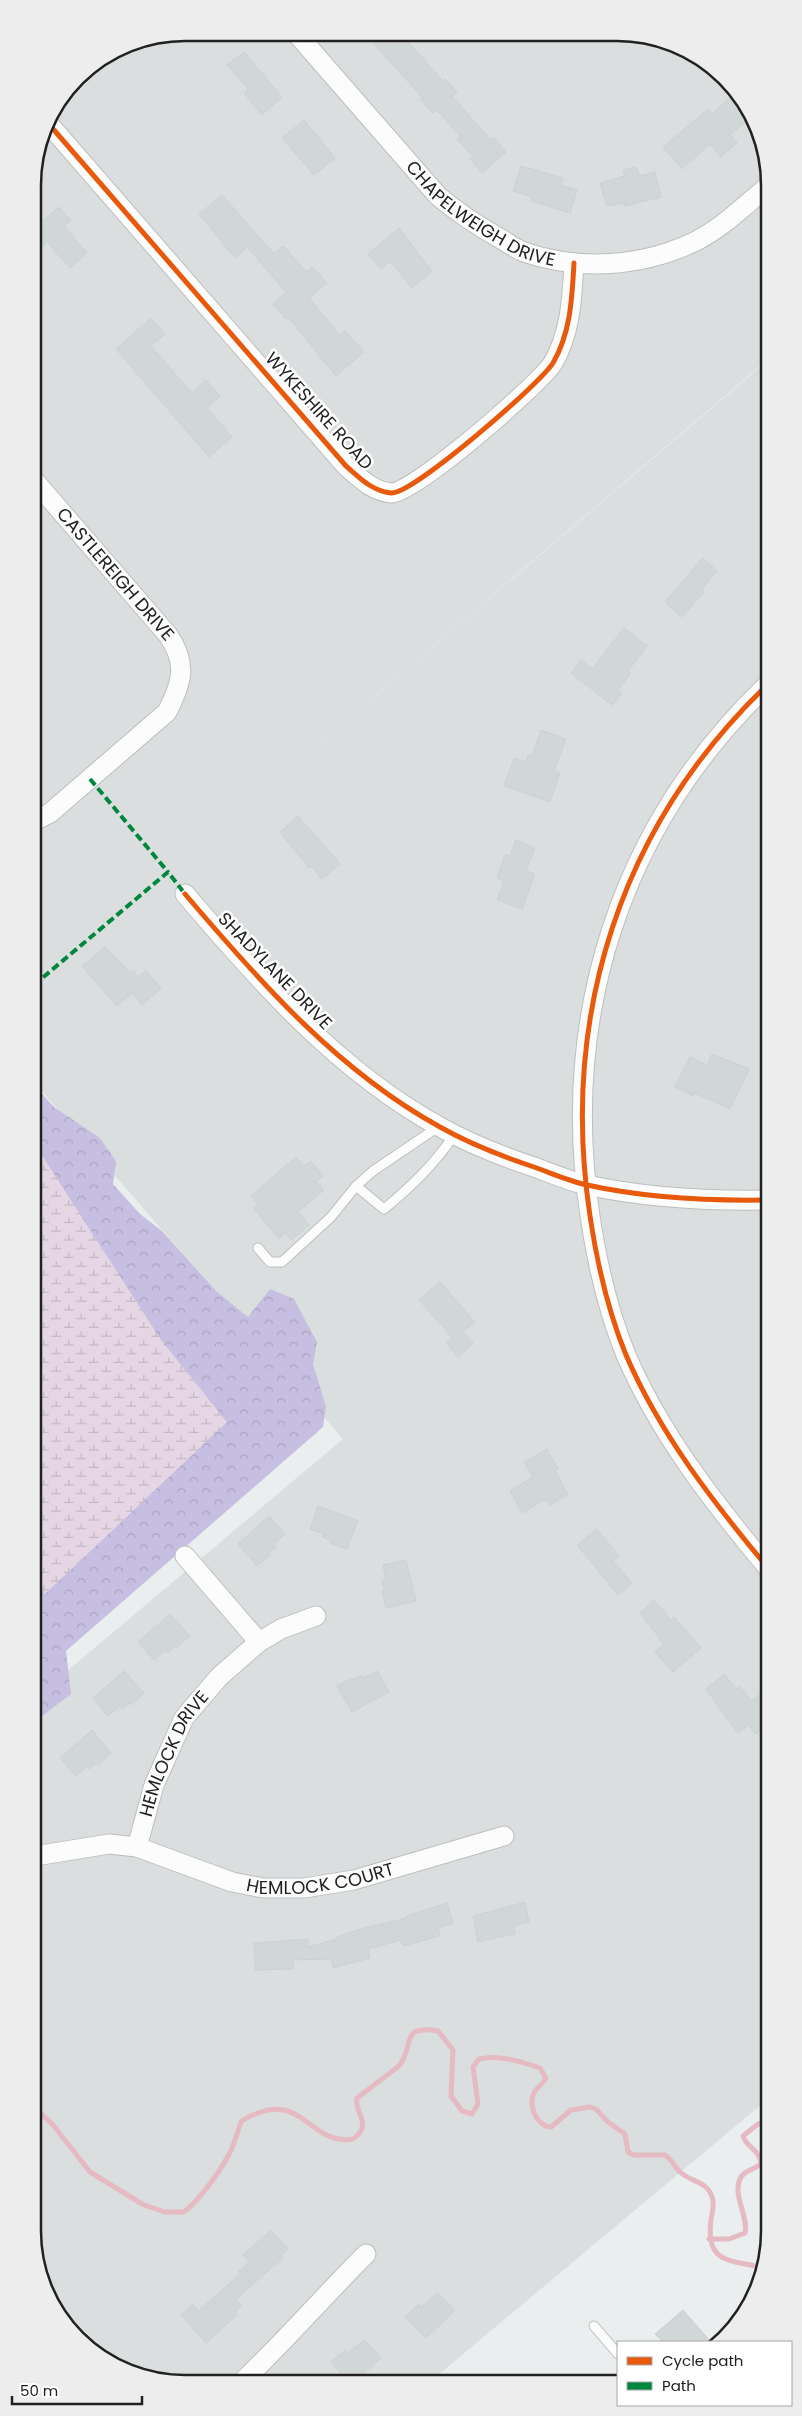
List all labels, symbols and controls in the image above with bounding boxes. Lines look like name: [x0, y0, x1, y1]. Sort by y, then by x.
street label: CHAPELWEIGH DRIVE: [401, 155, 558, 272]
street label: WYKESHIRE ROAD: [260, 346, 379, 475]
street label: CASTLEREIGH DRIVE: [51, 502, 181, 646]
street label: SHADYLANE DRIVE: [213, 906, 338, 1035]
street label: HEMLOCK DRIVE: [133, 1685, 214, 1819]
street label: HEMLOCK COURT: [244, 1856, 397, 1900]
legend: [617, 2341, 792, 2406]
text: Cycle path: [662, 2350, 743, 2371]
scale bar: [12, 2374, 142, 2406]
text: Path: [662, 2375, 696, 2396]
text: 50 m: [20, 2380, 58, 2401]

